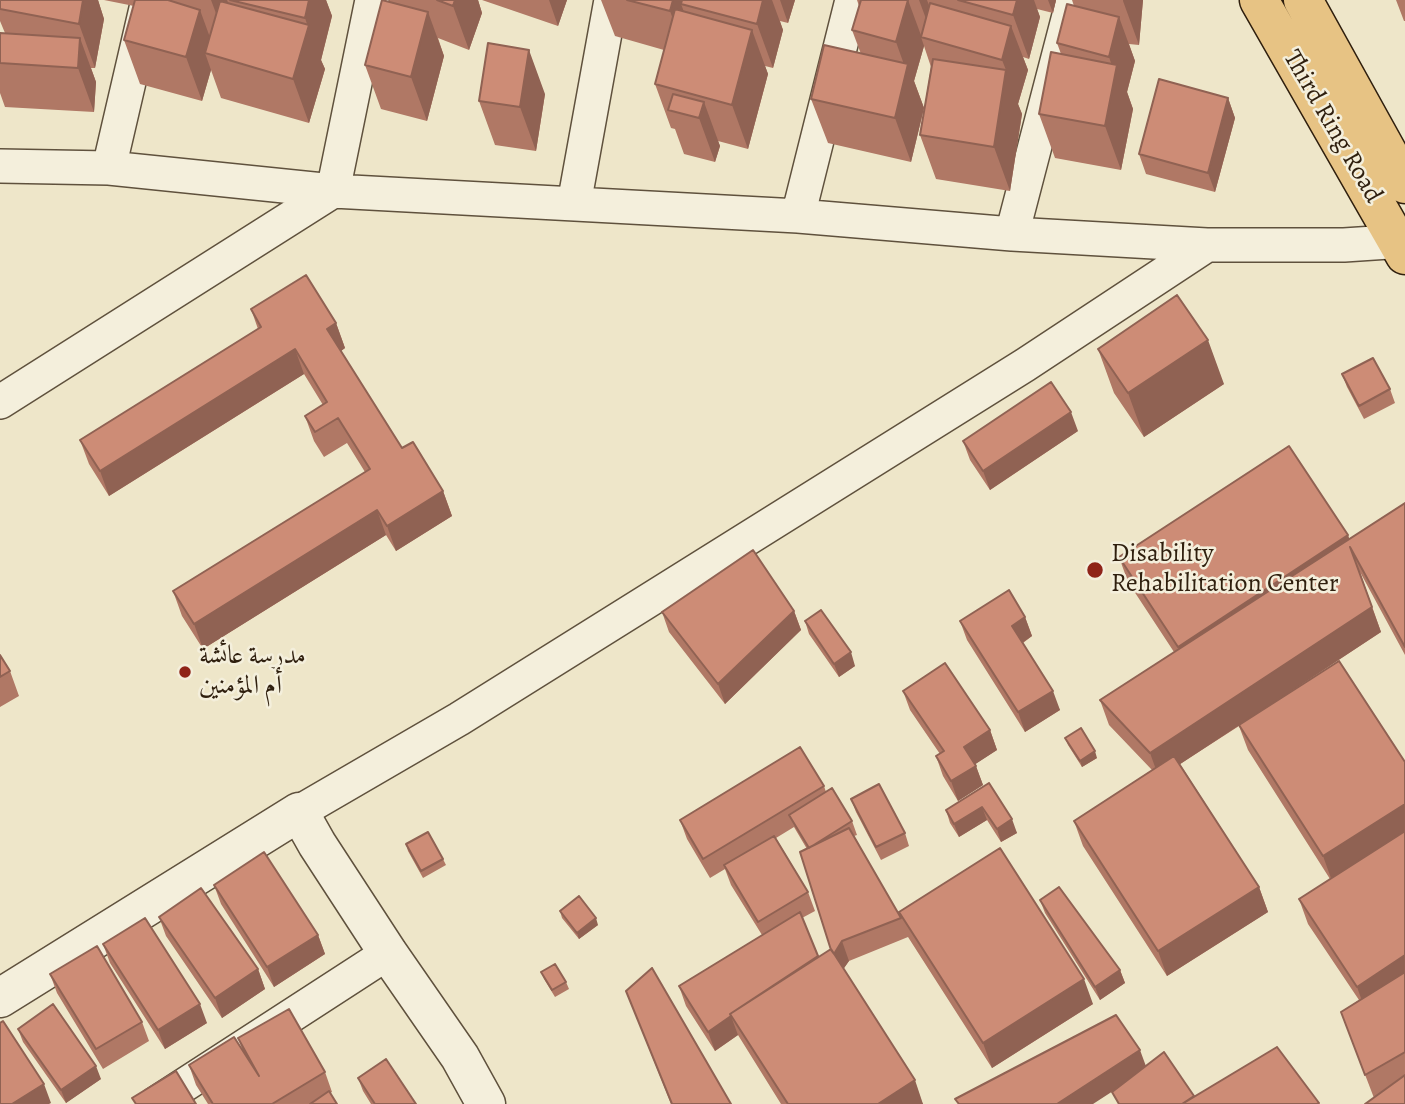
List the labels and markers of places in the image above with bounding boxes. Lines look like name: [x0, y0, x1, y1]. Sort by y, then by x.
place label: Disability Rehabilitation Center: [1111, 539, 1339, 600]
marker: Disability Rehabilitation Center: [1085, 560, 1105, 580]
place label: مدرسة عائشة أم المؤمنين: [199, 641, 306, 702]
marker: مدرسة عائشة أم المؤمنين: [177, 664, 193, 680]

